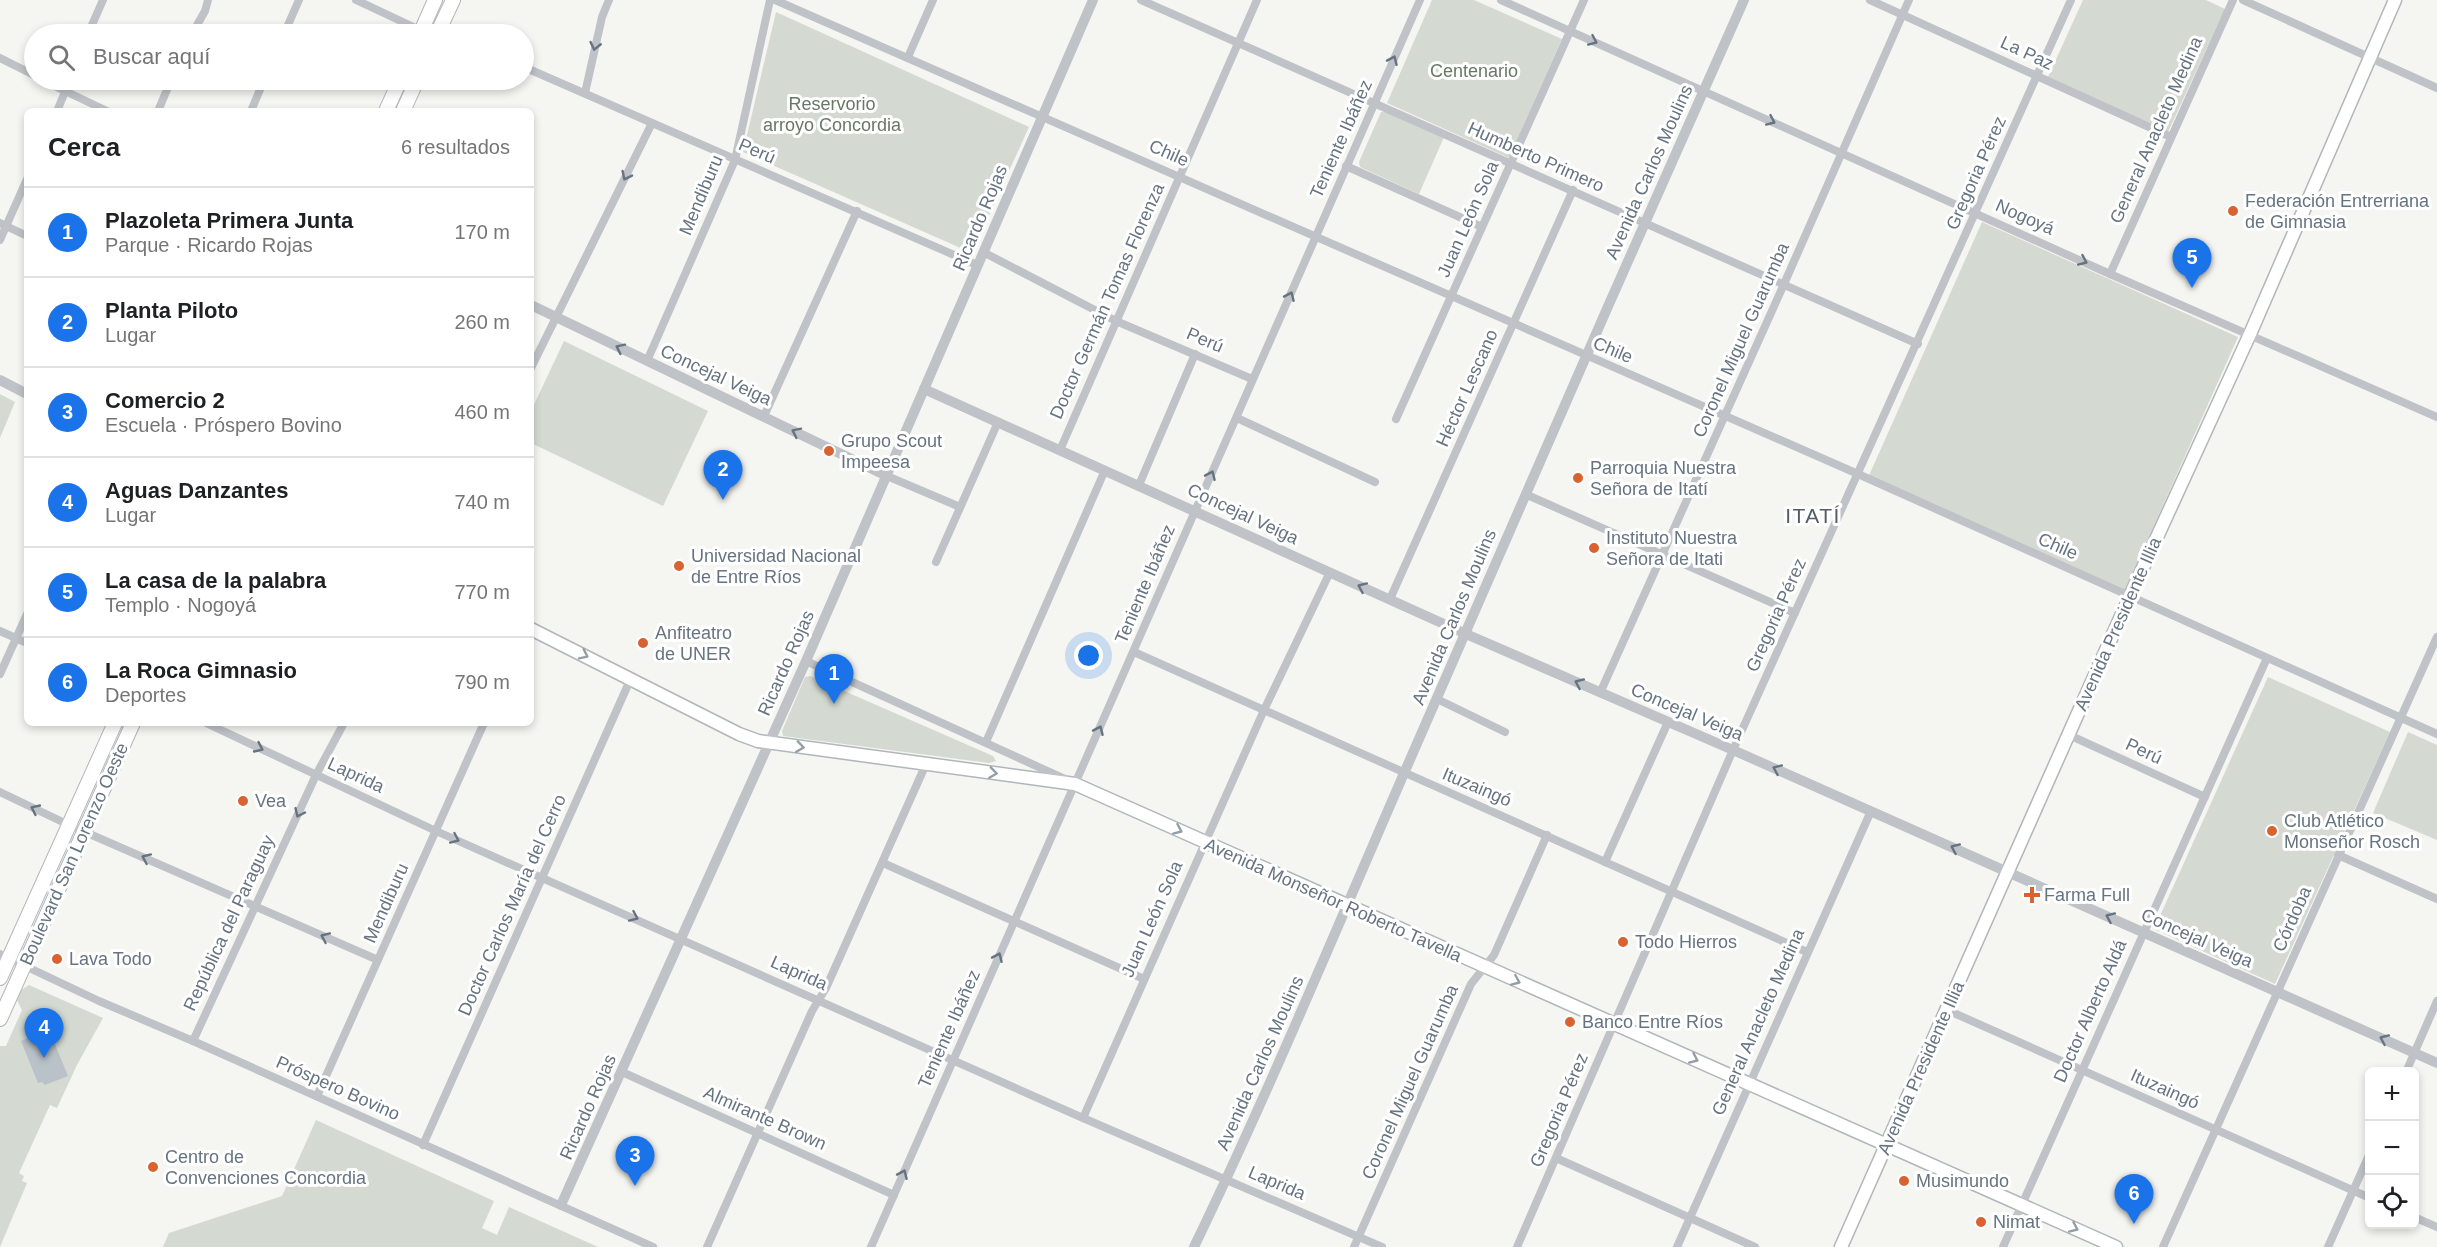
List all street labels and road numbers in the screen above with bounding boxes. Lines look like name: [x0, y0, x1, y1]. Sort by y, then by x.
street label: La Paz: [1997, 32, 2057, 74]
street label: General Anacleto Medina: [2106, 33, 2207, 226]
street label: Teniente Ibáñez: [1306, 77, 1376, 201]
street label: Avenida Carlos Moulins: [1601, 82, 1697, 262]
street label: Gregoria Pérez: [1942, 113, 2010, 233]
street label: Humberto Primero: [1465, 118, 1607, 196]
street label: Perú: [736, 134, 778, 168]
street label: Chile: [1146, 136, 1192, 170]
street label: Mendiburu: [675, 152, 727, 238]
street label: Juan León Sola: [1433, 157, 1503, 280]
street label: Ricardo Rojas: [949, 162, 1011, 274]
street label: Doctor Germán Tomas Florenza: [1046, 179, 1169, 422]
street label: Nogoyá: [1993, 195, 2058, 239]
street label: Coronel Miguel Guarumba: [1689, 239, 1793, 440]
street label: Perú: [1184, 323, 1226, 357]
street label: Héctor Lescano: [1432, 326, 1502, 450]
street label: Chile: [1590, 333, 1636, 367]
street label: Concejal Veiga: [657, 341, 776, 410]
street label: Concejal Veiga: [1184, 480, 1303, 549]
street label: Teniente Ibáñez: [1111, 522, 1179, 646]
street label: Avenida Carlos Moulins: [1408, 526, 1500, 708]
street label: Chile: [2035, 529, 2081, 563]
street label: Avenida Presidente Illia: [2071, 533, 2166, 714]
street label: Gregoria Pérez: [1742, 555, 1810, 675]
street label: Ricardo Rojas: [754, 607, 818, 719]
street label: Concejal Veiga: [1628, 679, 1747, 745]
street label: Perú: [2123, 734, 2165, 768]
street label: Boulevard San Lorenzo Oeste: [16, 740, 132, 968]
street label: Laprida: [325, 753, 388, 797]
street label: Ituzaingó: [1439, 764, 1515, 810]
street label: Doctor Carlos María del Cerro: [454, 791, 570, 1019]
street label: República del Paraguay: [180, 832, 278, 1014]
street label: Avenida Monseñor Roberto Tavella: [1201, 834, 1466, 966]
street label: Juan León Sola: [1117, 857, 1187, 980]
street label: Mendiburu: [360, 860, 412, 946]
street label: Córdoba: [2269, 882, 2316, 955]
street label: Concejal Veiga: [2138, 904, 2257, 972]
street label: General Anacleto Medina: [1708, 925, 1809, 1118]
street label: Doctor Alberto Aldá: [2050, 936, 2131, 1085]
street label: Laprida: [768, 952, 831, 995]
street label: Teniente Ibáñez: [914, 967, 984, 1091]
street label: Avenida Carlos Moulins: [1212, 973, 1308, 1153]
street label: Avenida Presidente Illia: [1874, 977, 1969, 1158]
street label: Coronel Miguel Guarumba: [1358, 981, 1462, 1182]
street label: Gregoria Pérez: [1526, 1050, 1592, 1170]
street label: Ricardo Rojas: [556, 1051, 620, 1163]
street label: Próspero Bovino: [273, 1052, 403, 1124]
street label: Ituzaingó: [2128, 1065, 2202, 1113]
street label: Almirante Brown: [701, 1082, 829, 1154]
street label: Laprida: [1245, 1162, 1309, 1204]

